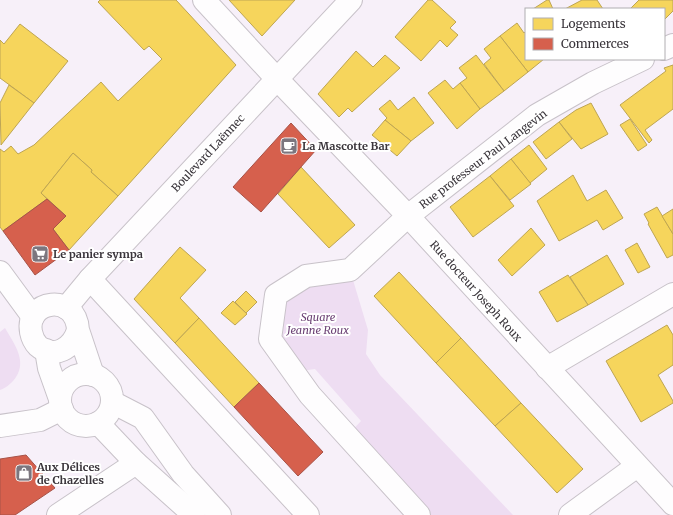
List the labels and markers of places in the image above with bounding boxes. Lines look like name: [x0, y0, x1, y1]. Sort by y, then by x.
cafe icon: La Mascotte Bar: [279, 136, 299, 156]
place label: La Mascotte Bar: [302, 139, 390, 153]
supermarket icon: Le panier sympa: [30, 244, 50, 264]
place label: Le panier sympa: [53, 247, 143, 261]
place label: Aux Délices de Chazelles: [36, 460, 104, 487]
shop icon: Aux Délices de Chazelles: [14, 463, 34, 483]

